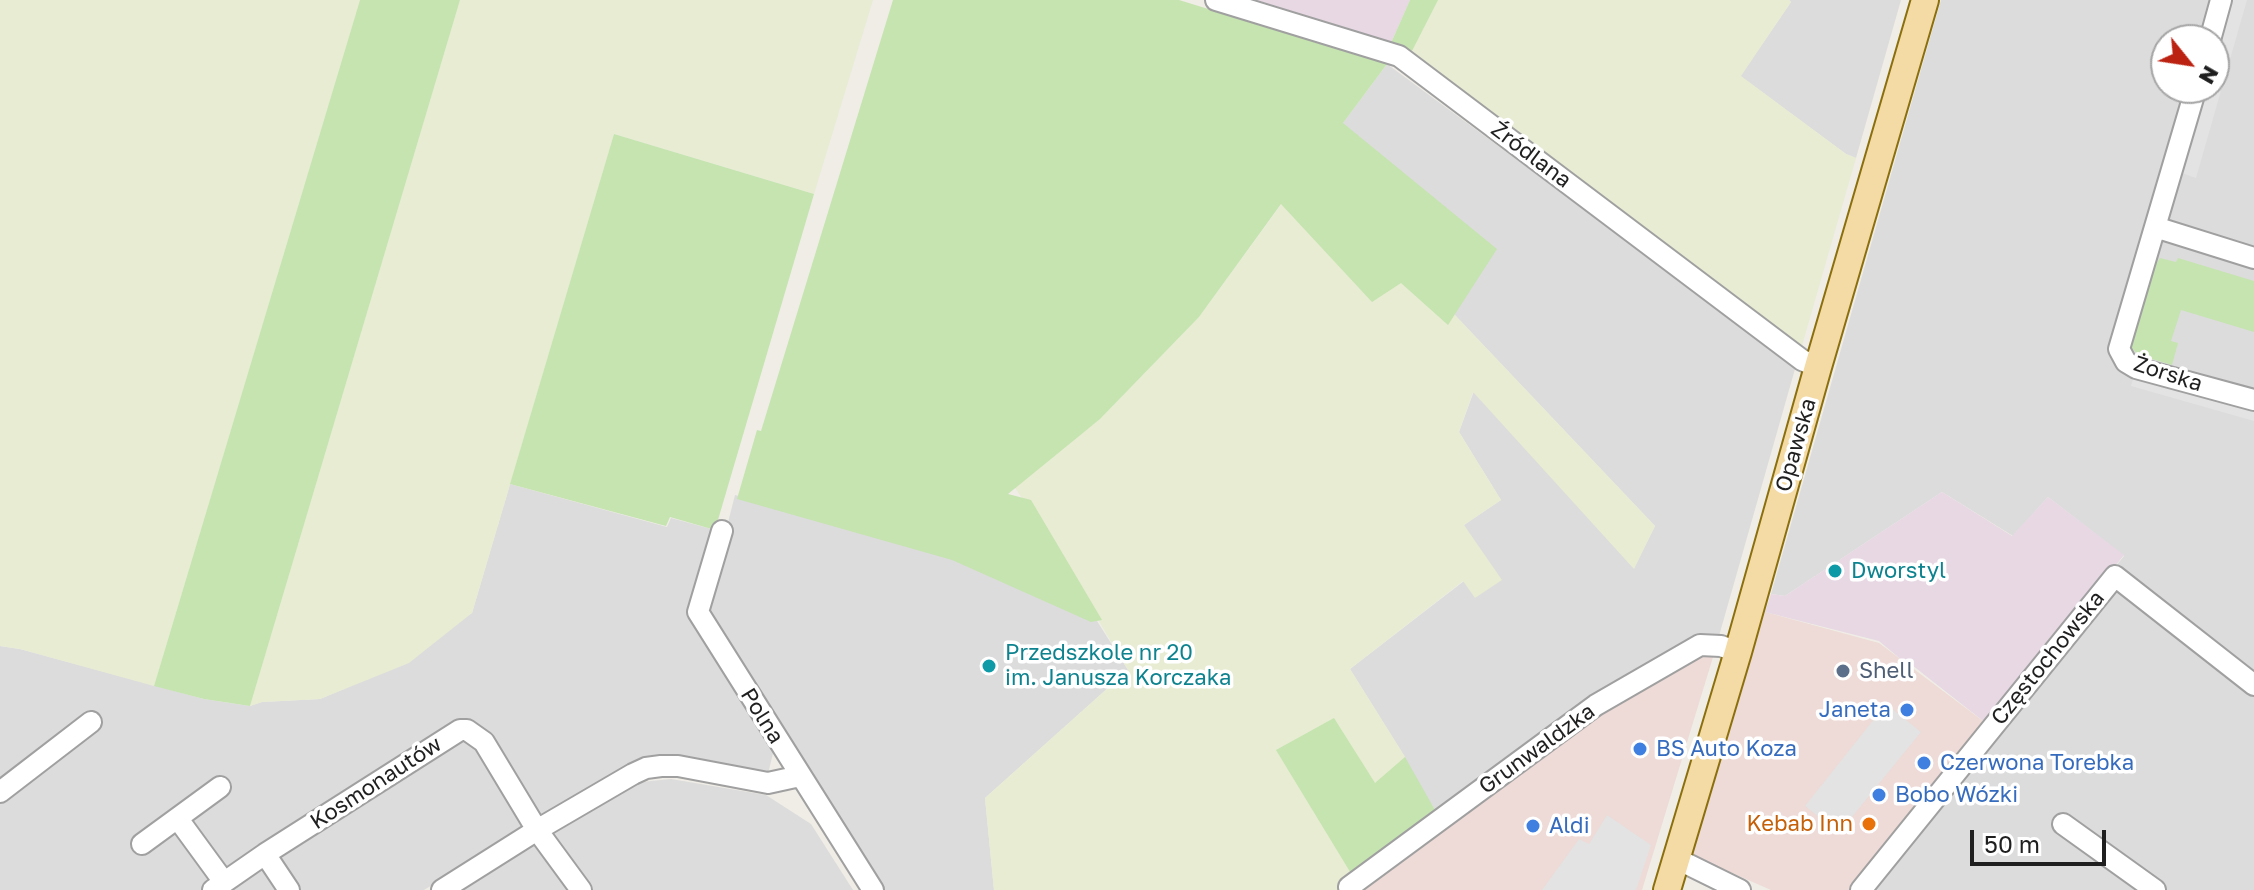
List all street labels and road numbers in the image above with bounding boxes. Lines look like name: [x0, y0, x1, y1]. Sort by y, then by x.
street label: Źródlana: [1486, 116, 1576, 194]
street label: Żorska: [2130, 351, 2206, 397]
street label: Opawska: [1770, 395, 1822, 495]
street label: Częstochowska: [1986, 586, 2110, 730]
street label: Polna: [735, 683, 789, 749]
street label: Grunwaldzka: [1474, 698, 1600, 800]
street label: Kosmonautów: [305, 731, 447, 835]

